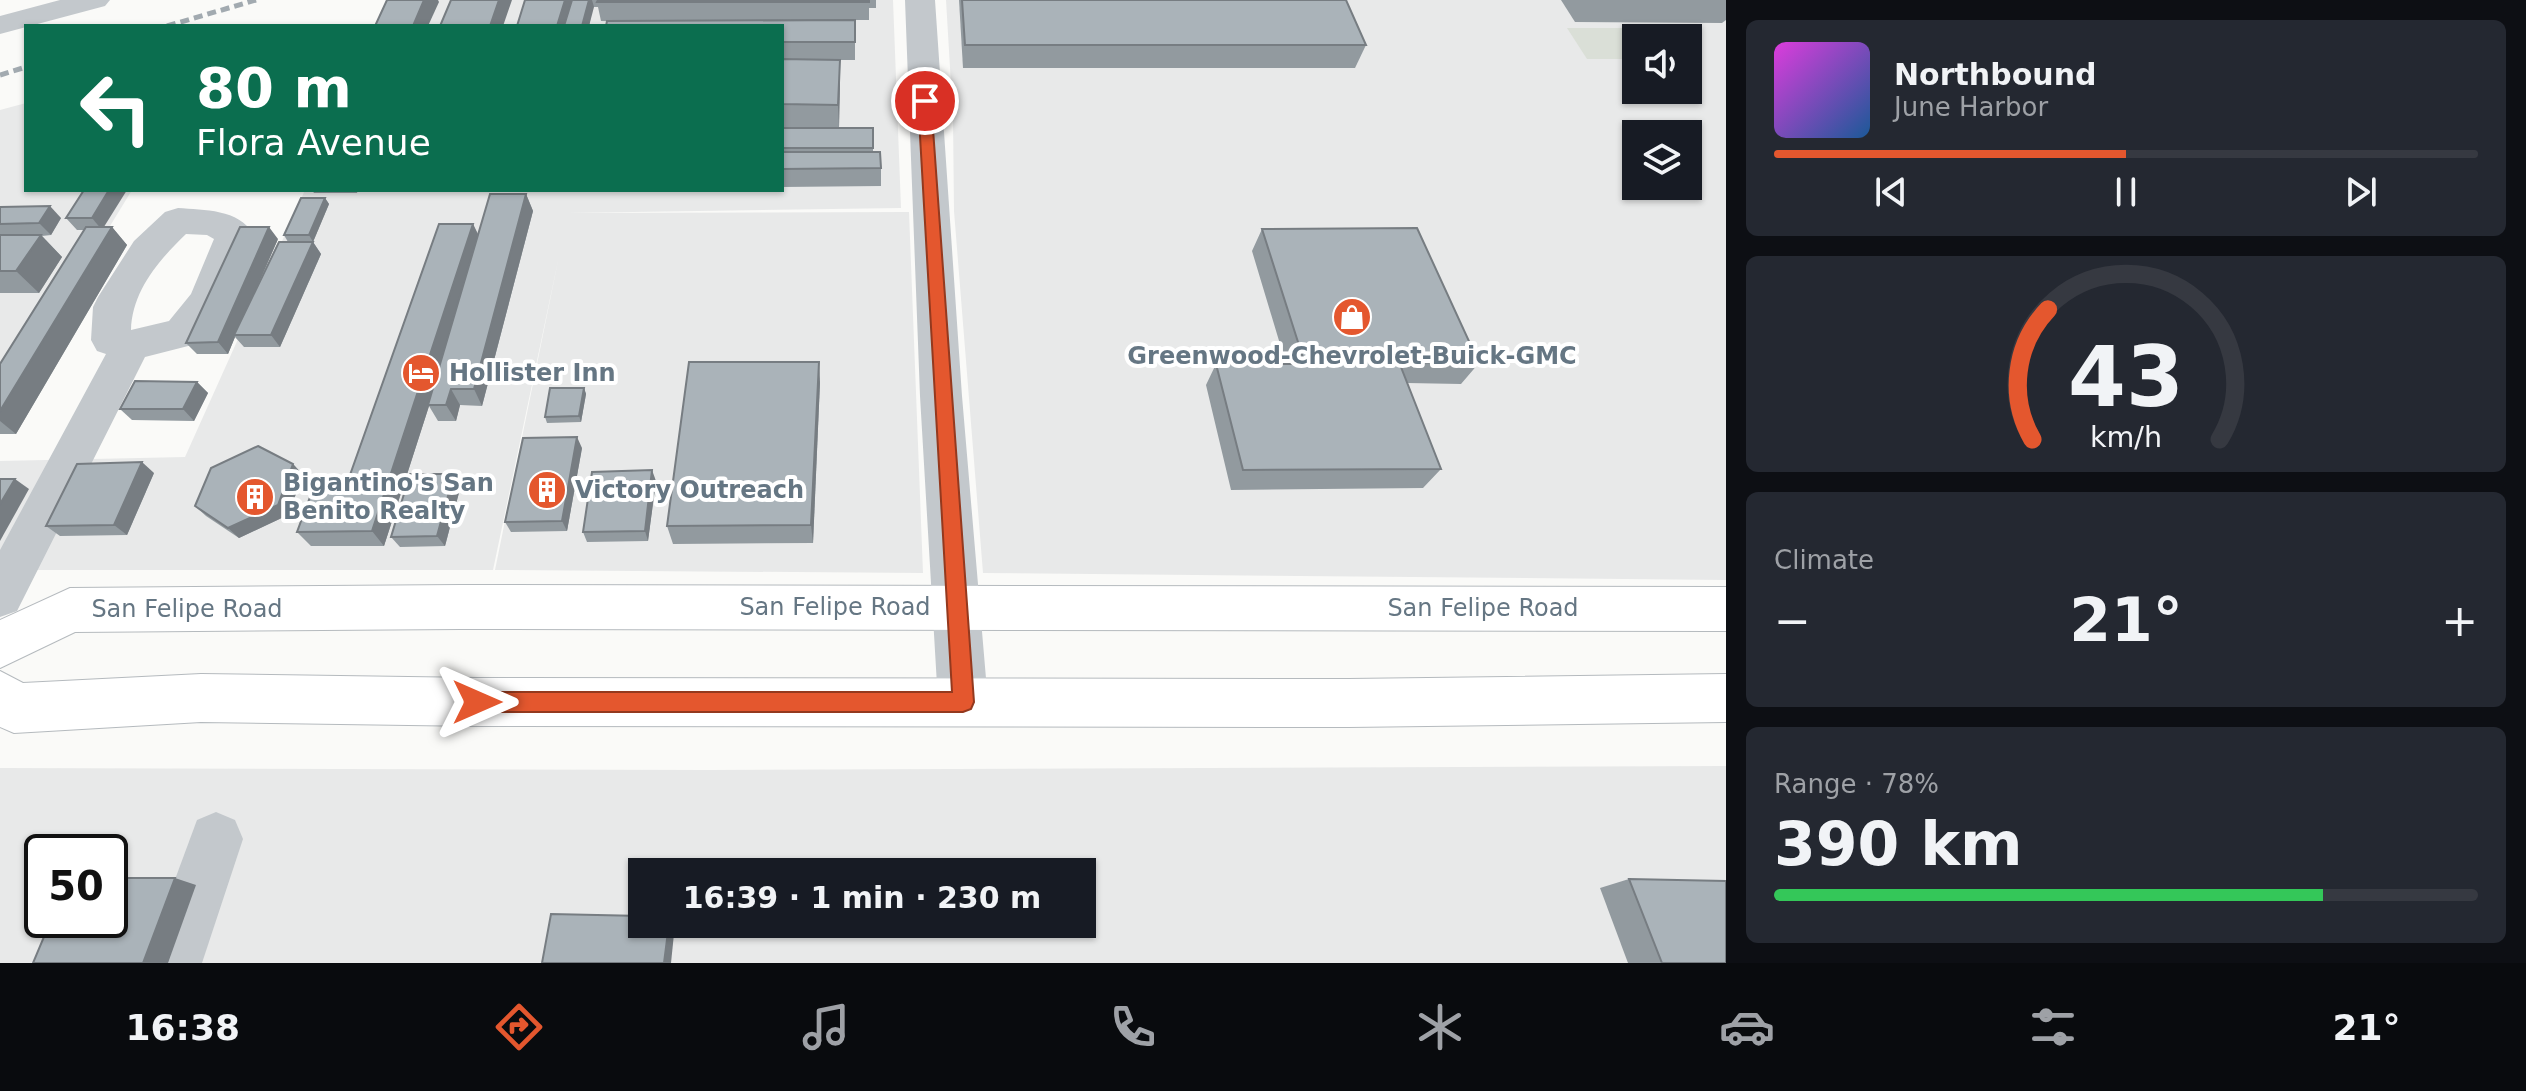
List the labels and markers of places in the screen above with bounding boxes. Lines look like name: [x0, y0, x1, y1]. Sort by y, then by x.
pin: [891, 67, 959, 135]
shop icon: Greenwood-Chevrolet-Buick-GMC: [1331, 296, 1373, 338]
place label: Greenwood-Chevrolet-Buick-GMC: [1127, 342, 1577, 370]
hotel icon: Hollister Inn: [400, 352, 442, 394]
place label: Hollister Inn: [449, 359, 616, 387]
place label: Bigantino's San Benito Realty: [283, 469, 494, 525]
building icon: Victory Outreach: [526, 469, 568, 511]
building icon: Bigantino's San Benito Realty: [234, 476, 276, 518]
place label: Victory Outreach: [575, 476, 804, 504]

